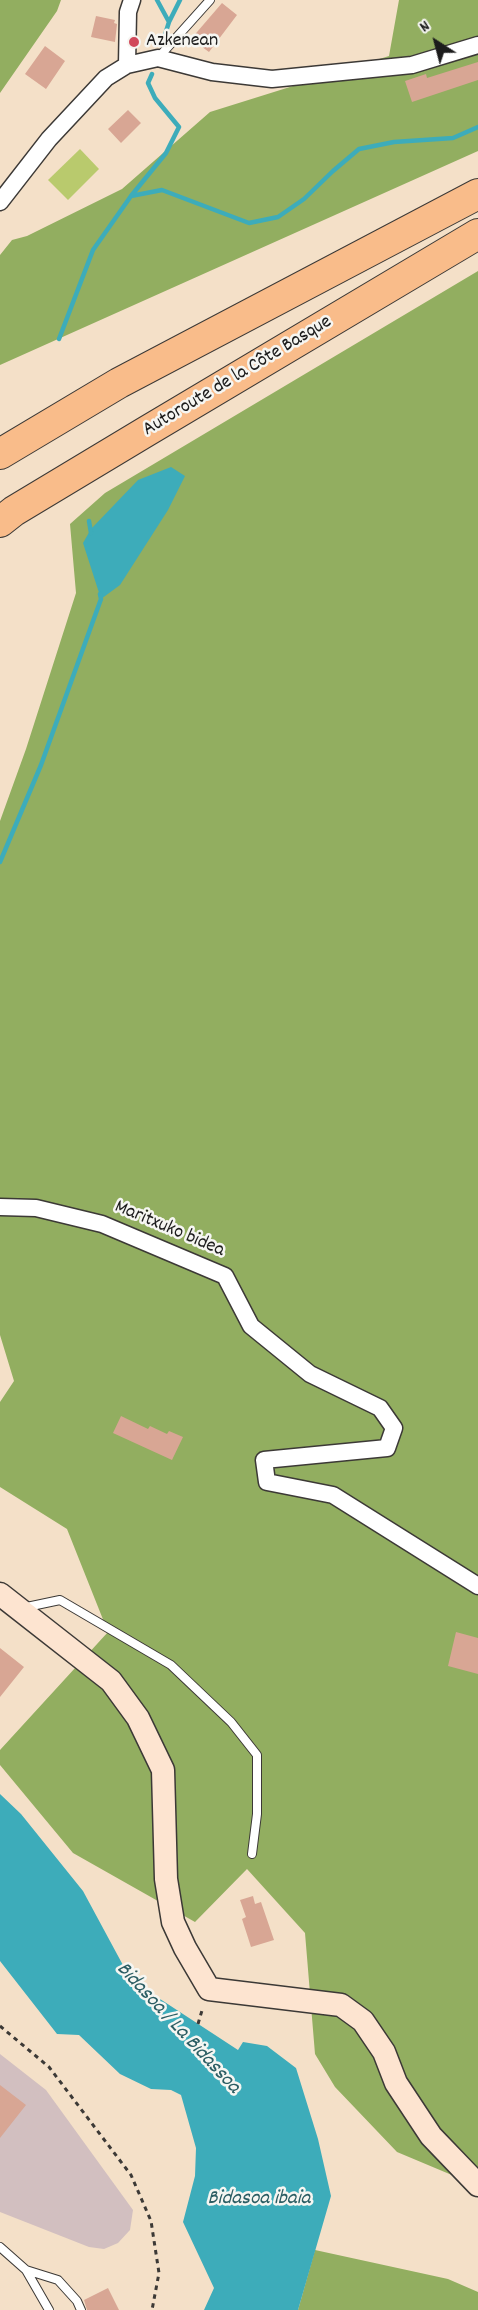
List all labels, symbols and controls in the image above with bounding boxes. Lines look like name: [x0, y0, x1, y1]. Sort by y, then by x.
north arrow: [406, 12, 466, 72]
text: N: [415, 15, 435, 39]
place label: Azkenean: [146, 30, 218, 54]
marker: Azkenean: [127, 35, 141, 49]
street label: Autoroute de la Côte Basque: [139, 311, 337, 443]
street label: Maritxuko bidea: [110, 1196, 228, 1264]
water label: Bidasoa / La Bidassoa: [110, 1958, 244, 2100]
water label: Bidasoa ibaia: [208, 2187, 310, 2213]

